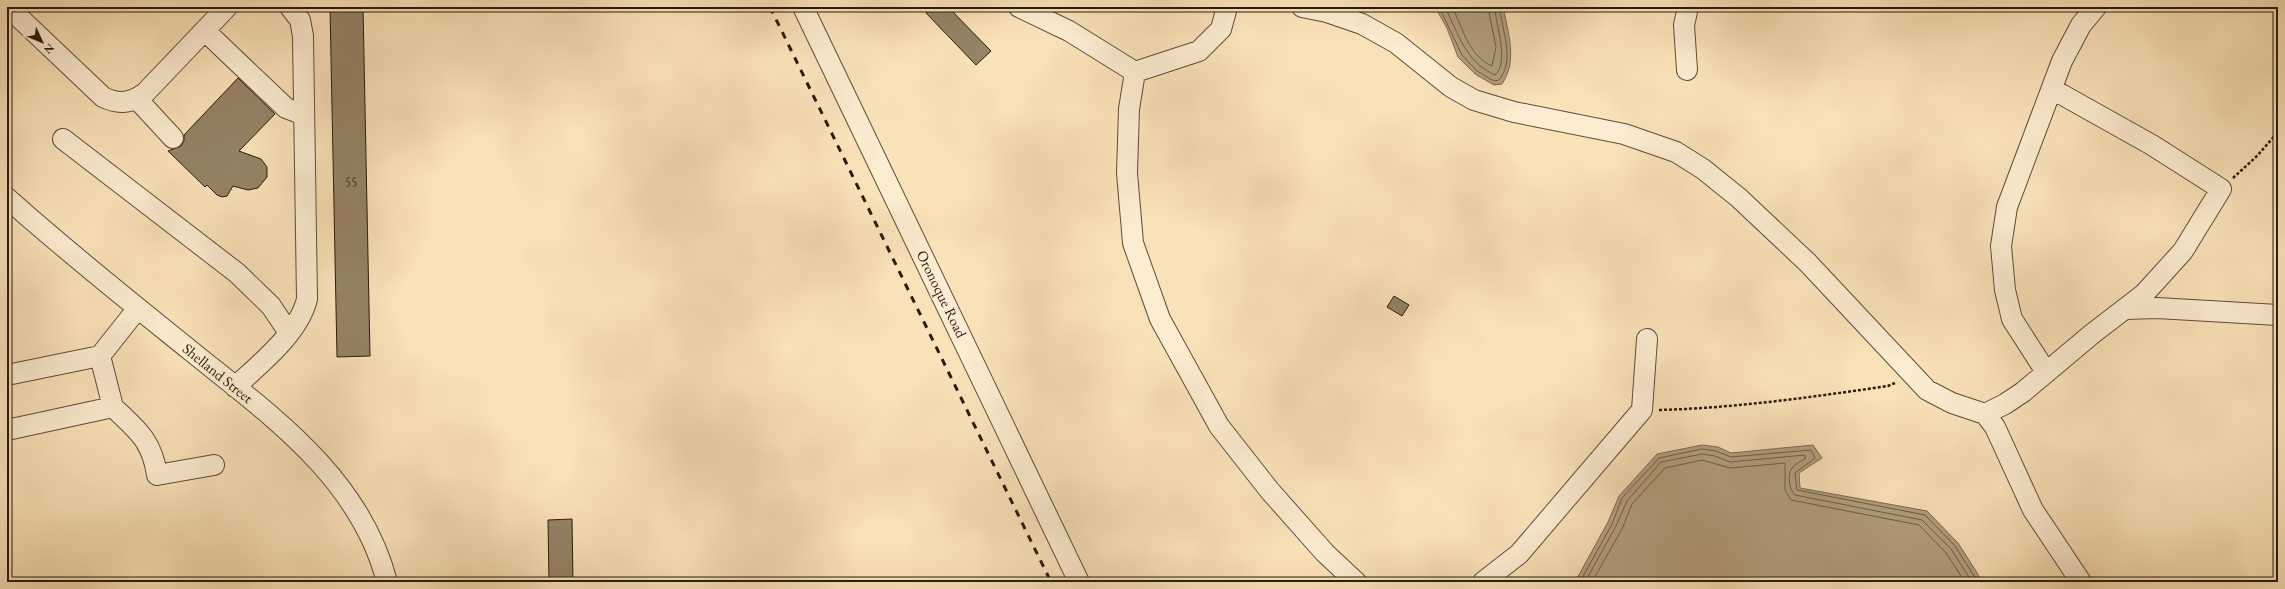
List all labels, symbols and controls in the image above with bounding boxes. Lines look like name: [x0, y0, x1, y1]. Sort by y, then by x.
north arrow: [22, 22, 62, 62]
text: N: [41, 41, 57, 57]
house number: 55: [345, 174, 357, 191]
street label: Oronoque Road: [913, 247, 972, 341]
street label: Shelland Street: [179, 339, 257, 407]

